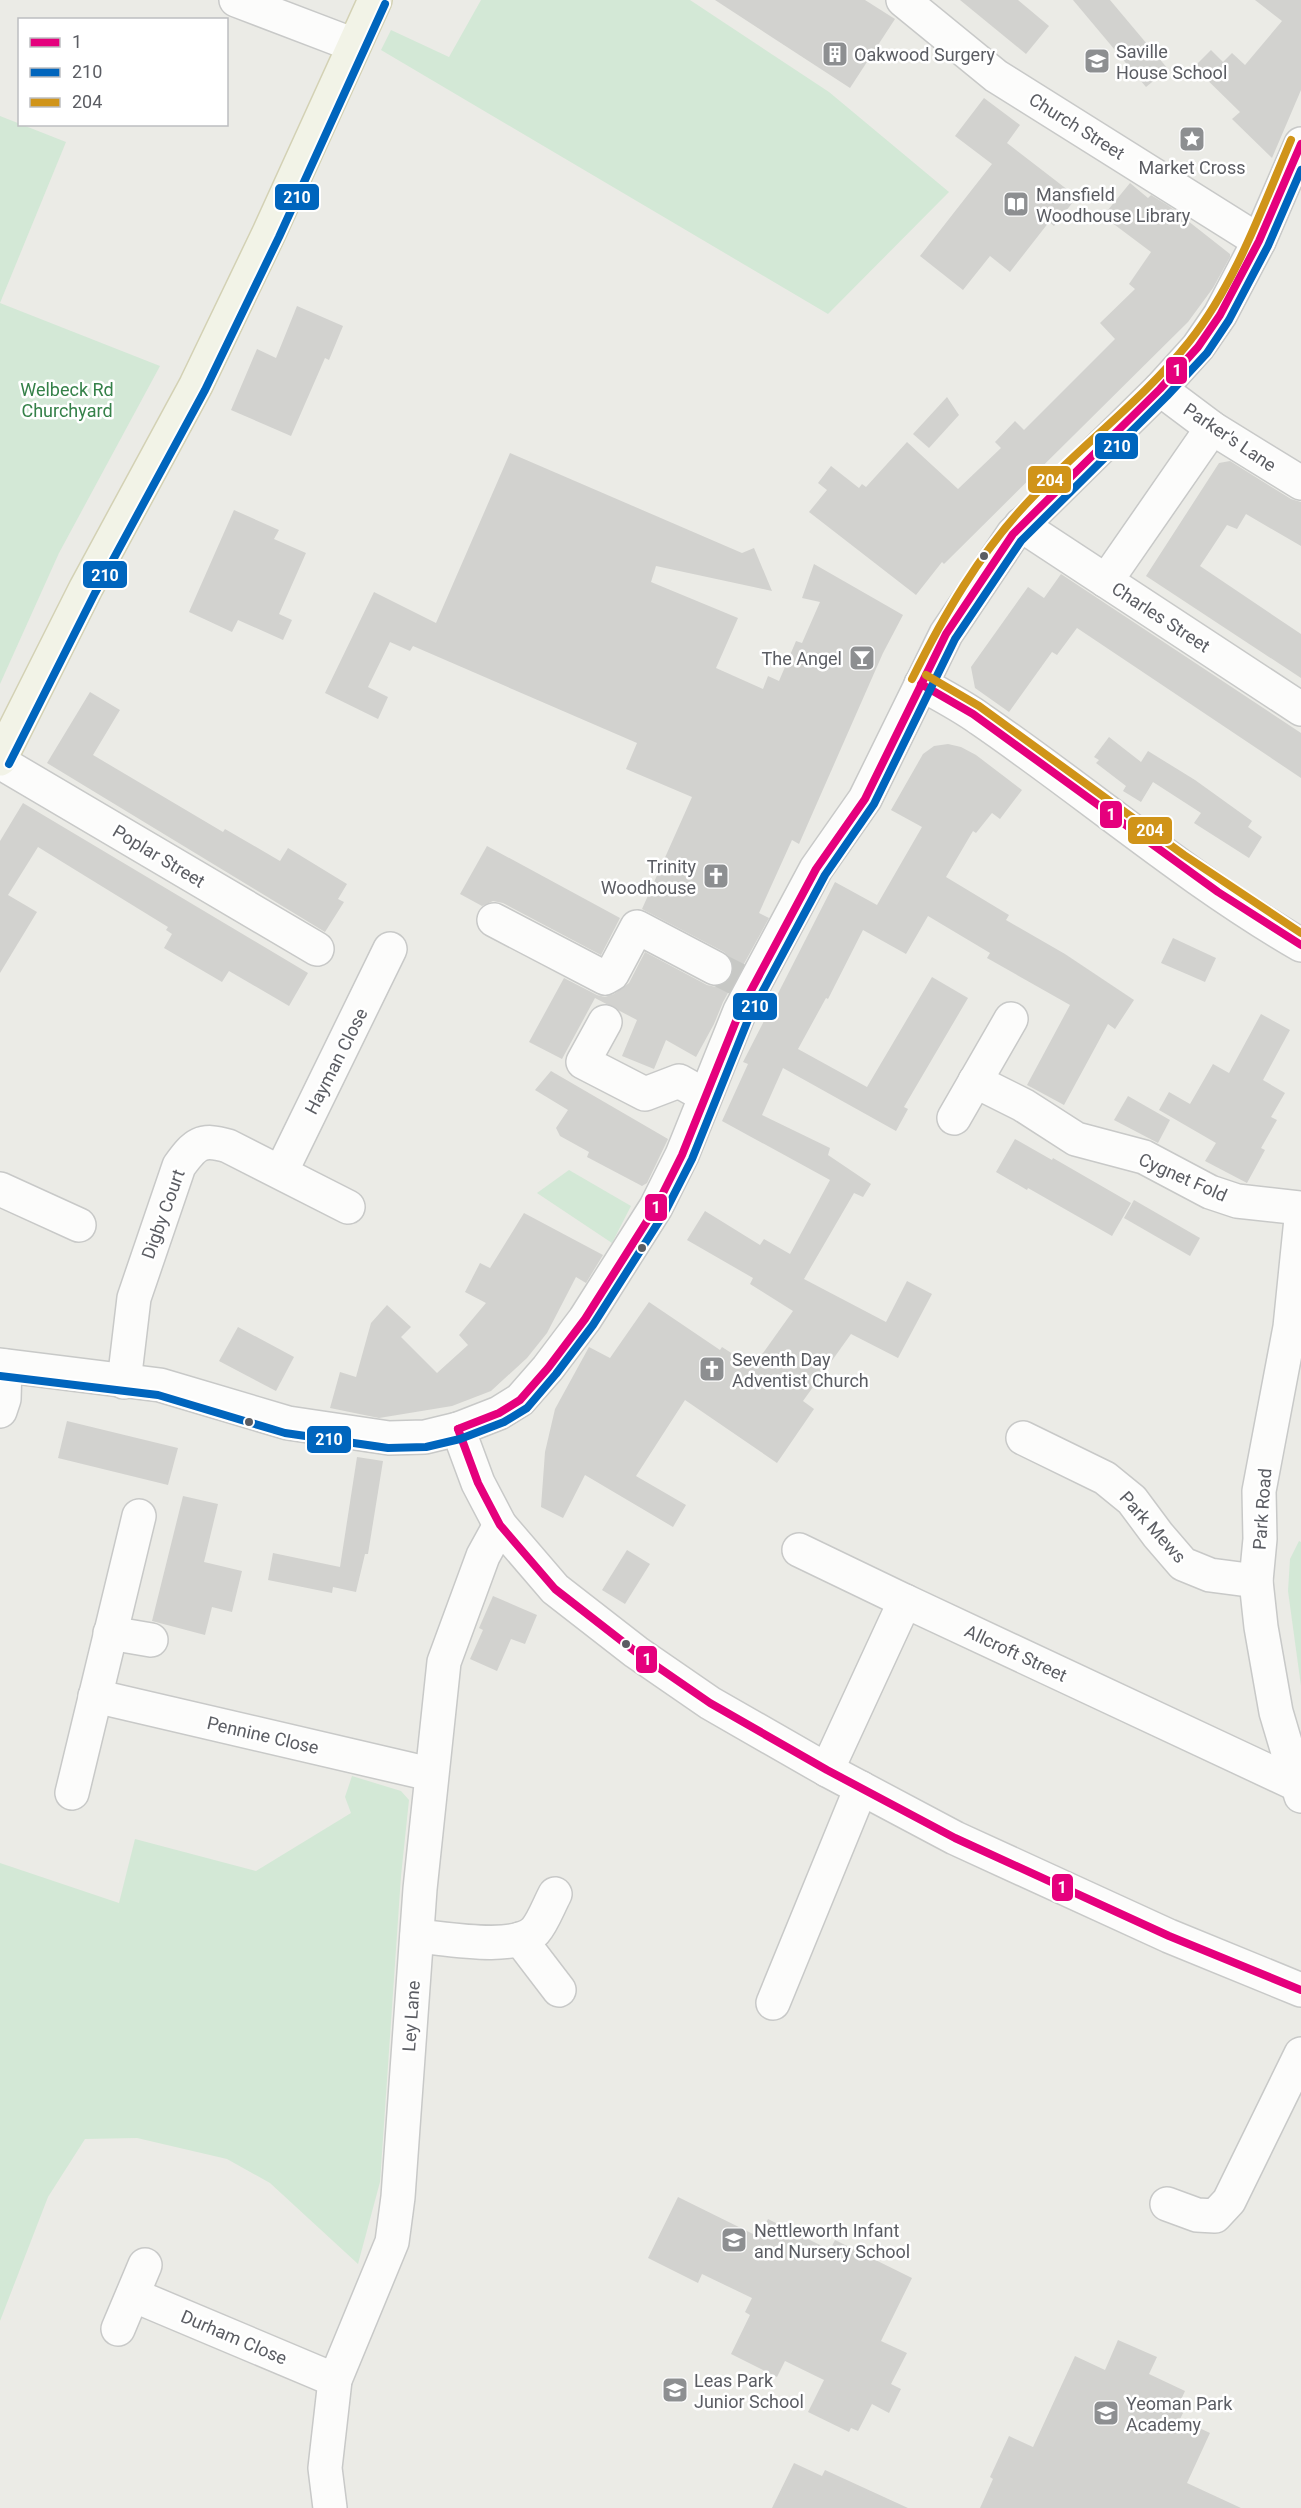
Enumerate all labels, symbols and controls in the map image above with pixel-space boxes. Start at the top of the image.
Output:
legend [18,18,228,126]
text: 1 [72,31,82,52]
building icon: Oakwood Surgery [820,39,850,69]
place label: Saville House School [1116,41,1227,83]
place label: Oakwood Surgery [854,44,995,65]
school or university icon: Saville House School [1082,46,1112,76]
text: 210 [72,61,102,82]
street label: Church Street [1025,88,1129,164]
text: 204 [72,91,102,112]
place icon: Market Cross [1177,124,1207,154]
place label: Market Cross [1139,157,1245,178]
line badge: 210 [274,183,320,211]
place label: Mansfield Woodhouse Library [1036,184,1191,226]
text: 210 [283,188,311,207]
library icon: Mansfield Woodhouse Library [1001,189,1031,219]
line badge: 1 [1165,356,1188,385]
text: 1 [1172,361,1182,380]
park label: Welbeck Rd Churchyard [20,379,114,421]
street label: Parker's Lane [1180,398,1280,476]
line badge: 210 [1094,432,1139,460]
text: 210 [1103,437,1131,456]
line badge: 204 [1027,465,1072,494]
text: 204 [1036,471,1064,490]
unlabelled marker [978,550,990,562]
line badge: 210 [82,560,128,589]
text: 210 [91,566,119,585]
street label: Charles Street [1108,578,1214,657]
bar icon: The Angel [847,643,877,673]
place label: The Angel [762,648,842,669]
line badge: 1 [1099,800,1123,829]
text: 1 [1106,805,1116,824]
line badge: 204 [1127,816,1173,845]
street label: Poplar Street [109,820,209,892]
text: 204 [1136,821,1164,840]
place label: Trinity Woodhouse [601,856,696,898]
church icon: Trinity Woodhouse [701,861,731,891]
line badge: 210 [732,992,778,1021]
text: 210 [741,997,769,1016]
street label: Hayman Close [300,1004,372,1118]
street label: Cygnet Fold [1136,1148,1230,1206]
street label: Digby Court [137,1166,189,1262]
line badge: 1 [644,1193,668,1222]
text: 1 [651,1198,661,1217]
unlabelled marker [636,1242,648,1254]
place label: Seventh Day Adventist Church [732,1349,869,1391]
church icon: Seventh Day Adventist Church [697,1354,727,1384]
unlabelled marker [243,1416,255,1428]
line badge: 210 [306,1425,352,1454]
text: 210 [315,1430,343,1449]
street label: Park Road [1249,1467,1275,1551]
street label: Park Mews [1115,1487,1191,1567]
street label: Allcroft Street [962,1620,1070,1686]
unlabelled marker [620,1638,632,1650]
line badge: 1 [635,1645,658,1674]
text: 1 [642,1650,652,1669]
street label: Pennine Close [205,1712,321,1758]
line badge: 1 [1051,1873,1074,1902]
text: 1 [1057,1878,1067,1897]
street label: Ley Lane [398,1980,424,2052]
place label: Nettleworth Infant and Nursery School [754,2220,910,2262]
school or university icon: Nettleworth Infant and Nursery School [719,2225,749,2255]
street label: Durham Close [178,2305,290,2369]
place label: Leas Park Junior School [694,2370,804,2412]
school or university icon: Leas Park Junior School [660,2375,690,2405]
place label: Yeoman Park Academy [1126,2393,1233,2435]
school or university icon: Yeoman Park Academy [1091,2398,1121,2428]

